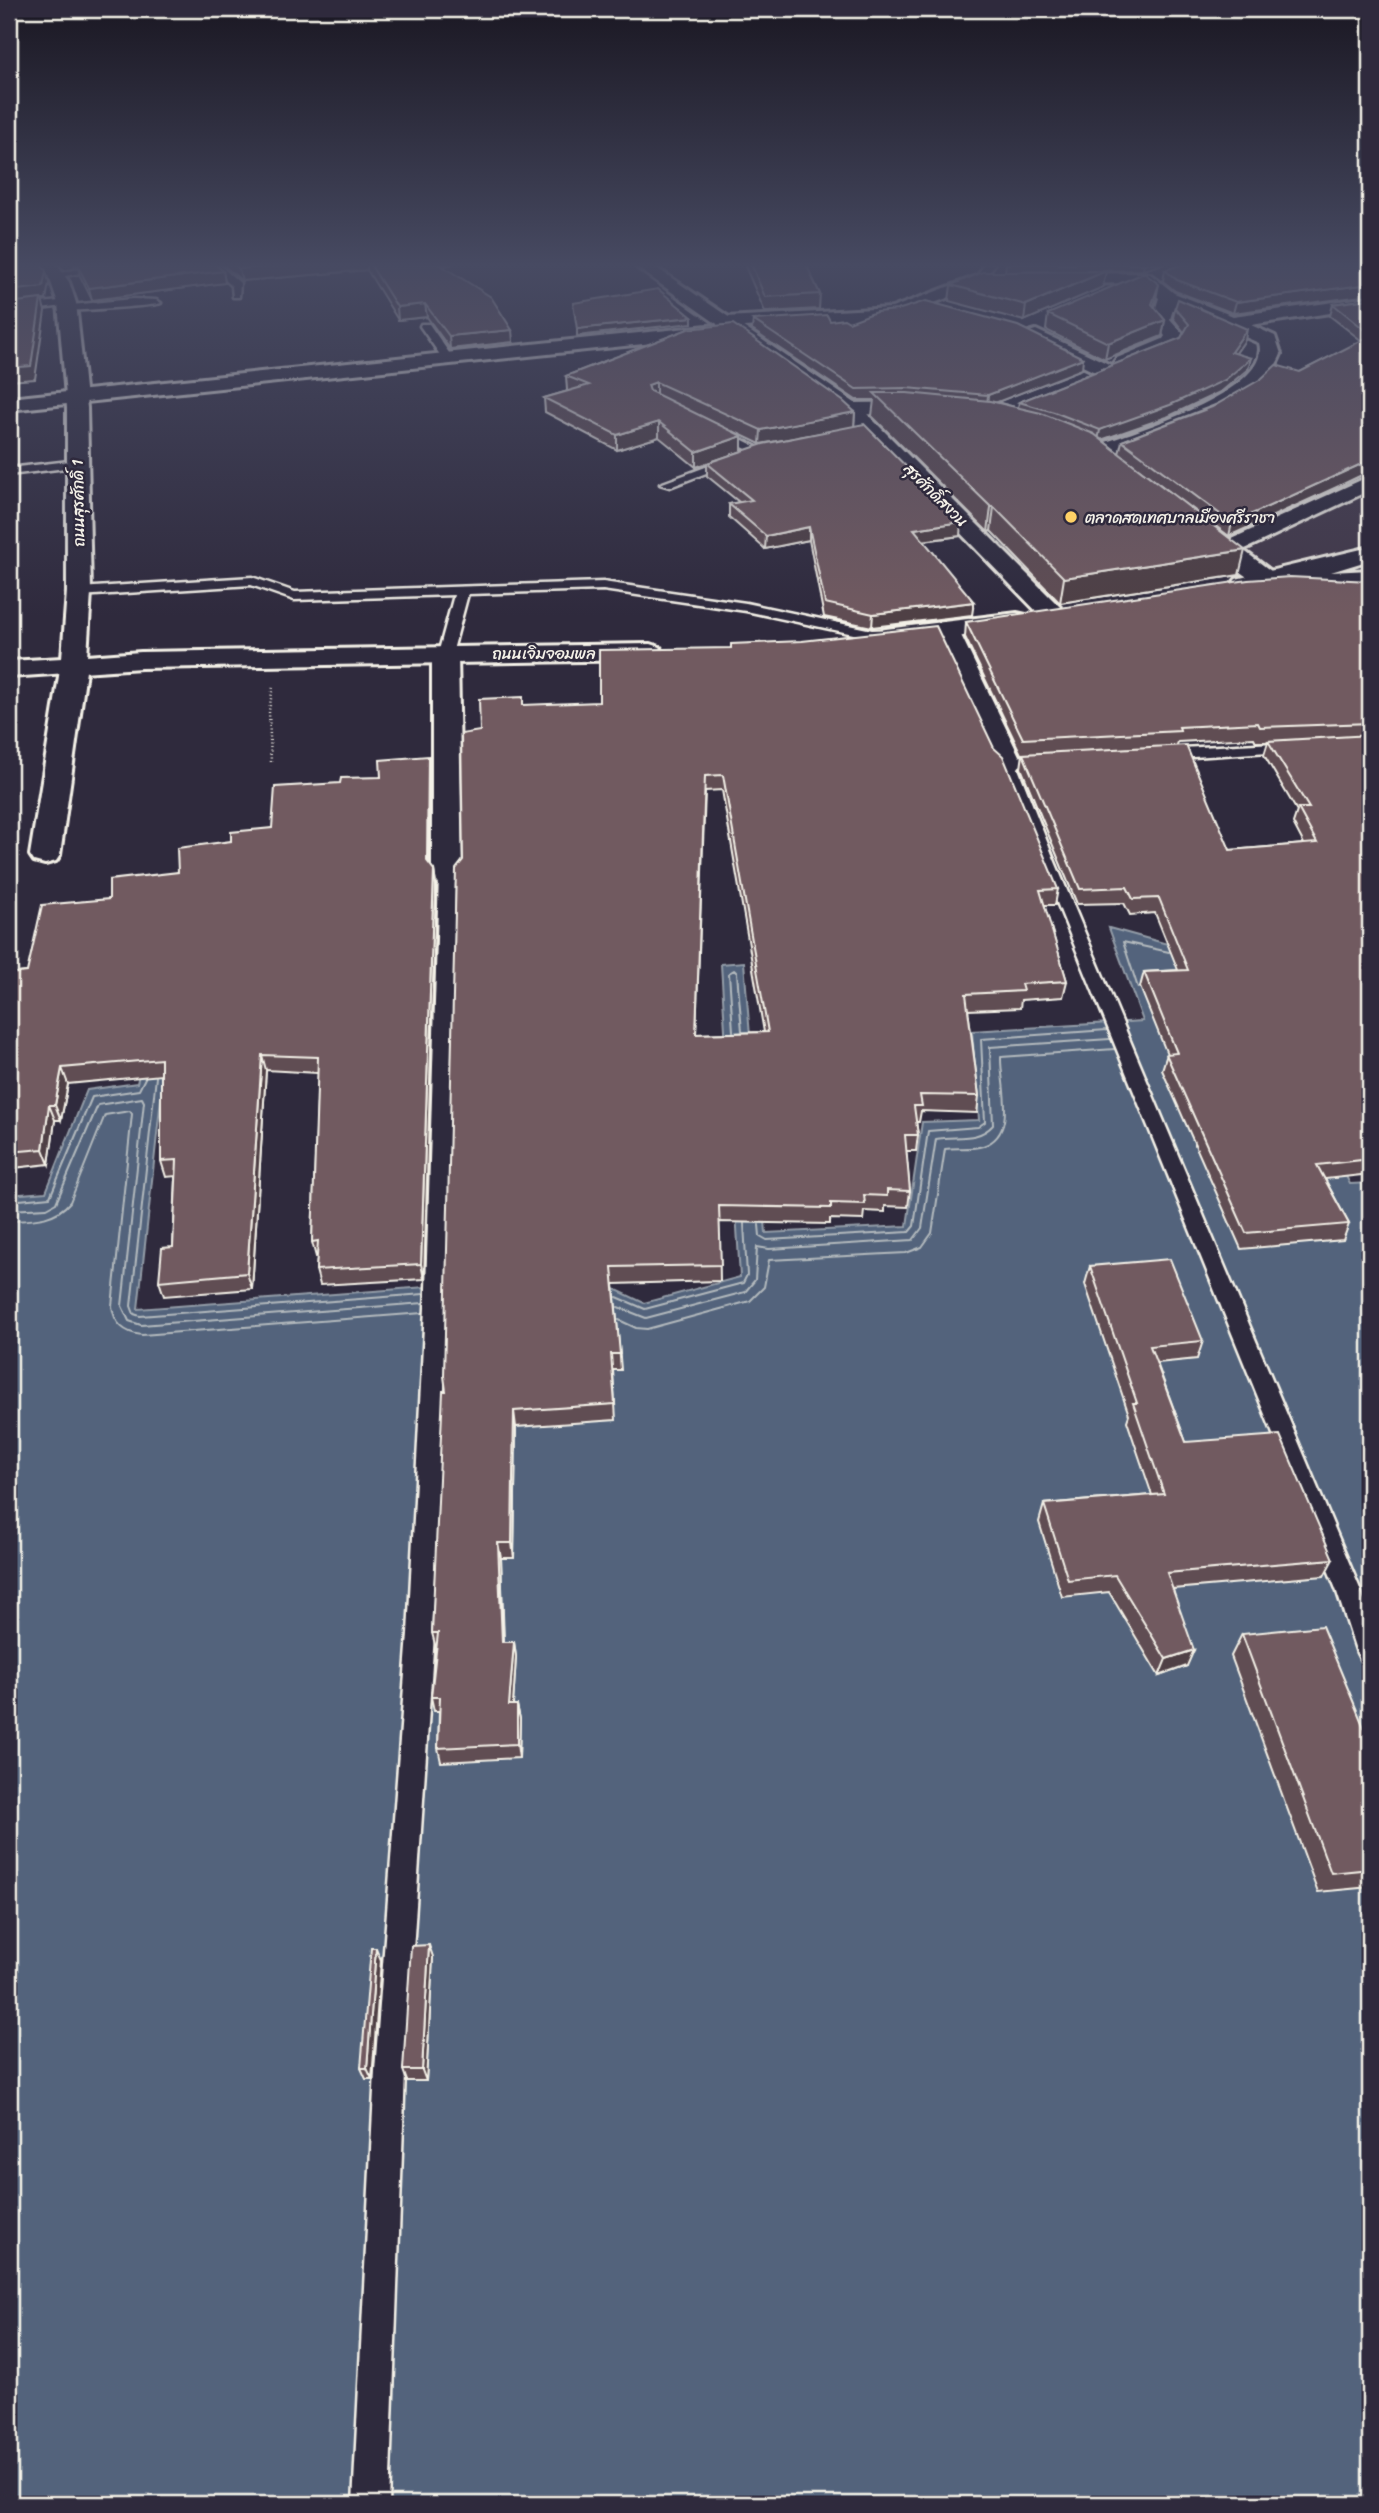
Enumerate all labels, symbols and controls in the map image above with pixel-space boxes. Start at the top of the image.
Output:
street label: สุรศักดิ์สงวน [896,455,975,534]
street label: ถนนสุรศักดิ์ 1 [63,459,93,547]
place label: ตลาดสดเทศบาลเมืองศรีราชา [1085,503,1275,532]
marker: ตลาดสดเทศบาลเมืองศรีราชา [1063,509,1079,525]
street label: ถนนเจิมจอมพล [492,639,596,668]

